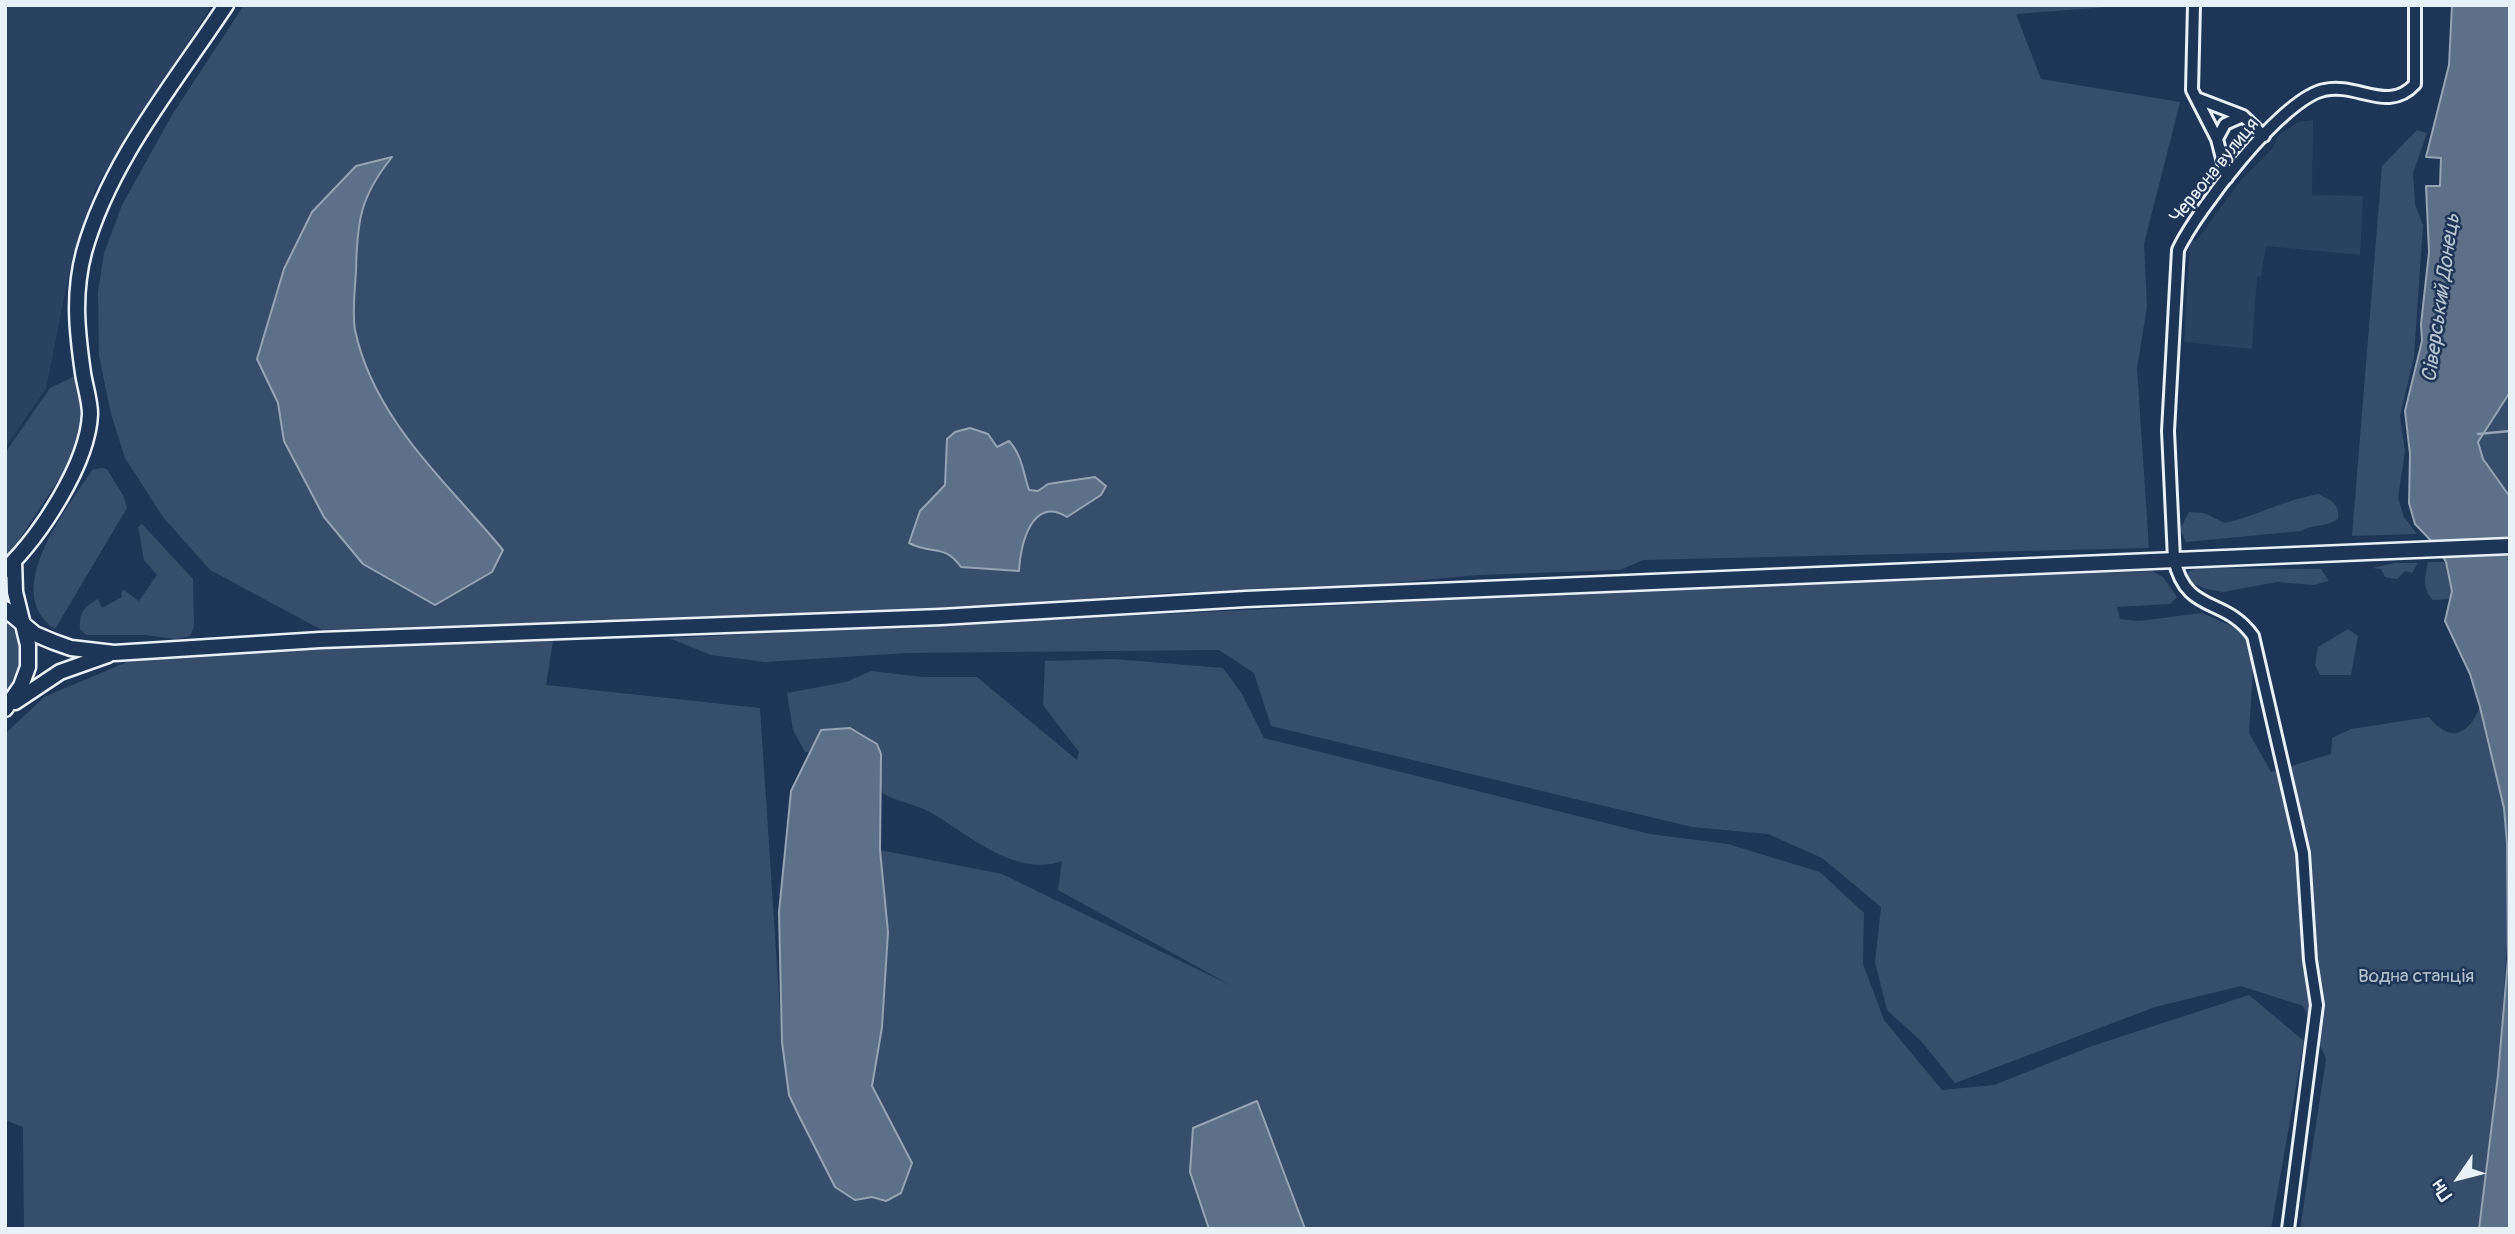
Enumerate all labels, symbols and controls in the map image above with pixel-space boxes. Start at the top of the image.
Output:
street label: Червона вулиця [2166,114,2264,228]
water label: Сіверський Донець [2418,212,2466,384]
park label: Водна станція [2358,966,2474,988]
north arrow [2424,1143,2494,1213]
text: Пн [2426,1175,2458,1205]

